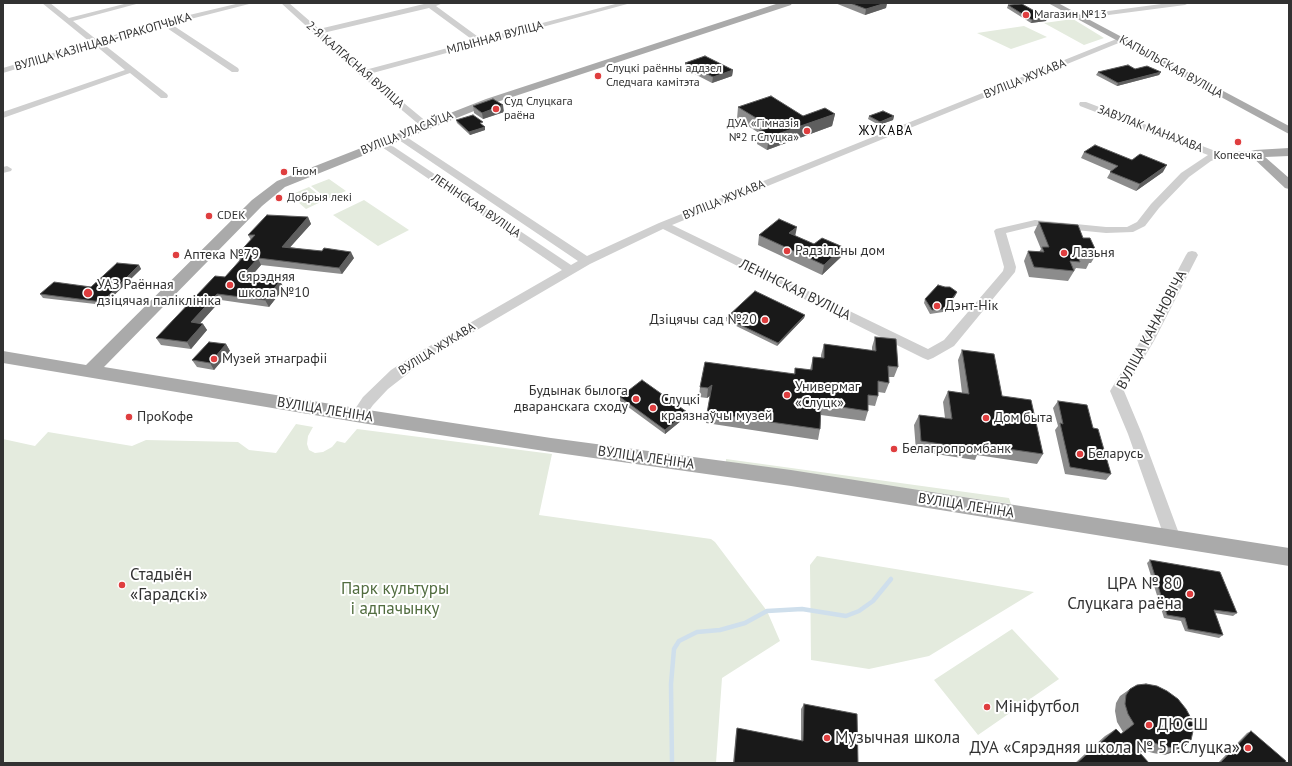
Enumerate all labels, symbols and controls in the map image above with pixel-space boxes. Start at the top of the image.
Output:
place label: Магазин №13 [1034,8,1107,22]
street label: ВУЛІЦА КАЗІНЦАВА-ПРАКОПЧЫКА [13,10,193,74]
marker: Магазин №13 [1021,10,1031,20]
street label: 2-Я КАЛГАСНАЯ ВУЛІЦА [303,18,407,112]
street label: МЛЫННАЯ ВУЛІЦА [445,18,545,58]
street label: КАПЫЛЬСКАЯ ВУЛІЦА [1117,33,1225,101]
street label: ВУЛІЦА ЖУКАВА [982,56,1068,102]
place label: Слуцкі раённы аддзел Следчага камітэта [606,62,722,90]
marker: Слуцкі раённы аддзел Следчага камітэта [593,71,603,81]
place label: Суд Слуцкага раёна [504,95,573,123]
street label: ЗАВУЛАК МАНАХАВА [1095,102,1205,156]
marker: Суд Слуцкага раёна [491,104,501,114]
street label: ВУЛІЦА УЛАСАЎЦА [359,108,455,158]
place label: ДУА «Гімназія №2 г.Слуцка» [727,117,799,145]
district label: ЖУКАВА [859,123,913,139]
marker: ДУА «Гімназія №2 г.Слуцка» [802,126,812,136]
marker: Копеечка [1233,137,1243,147]
place label: Копеечка [1213,149,1263,163]
place label: Гном [292,165,317,179]
marker: Гном [279,167,289,177]
street label: ЛЕНІНСКАЯ ВУЛІЦА [429,171,523,241]
street label: ВУЛІЦА ЖУКАВА [681,177,767,223]
place label: Добрыя лекі [287,191,352,205]
marker: Добрыя лекі [274,193,284,203]
place label: CDEK [217,209,245,223]
marker: CDEK [204,211,214,221]
place label: Радзільны дом [795,243,885,259]
place label: Лазьня [1072,245,1115,261]
marker: Радзільны дом [782,246,792,256]
place label: Аптека №79 [184,247,259,263]
marker: Лазьня [1059,248,1069,258]
marker: Аптека №79 [171,250,181,260]
street label: ЛЕНІНСКАЯ ВУЛІЦА [737,256,853,324]
street label: ВУЛІЦА КАНАНОВІЧА [1114,268,1190,392]
place label: Сярэдняя школа №10 [238,269,310,302]
place label: УАЗ Раённая дзіцячая паліклініка [97,277,221,310]
marker: Сярэдняя школа №10 [225,280,235,290]
marker: УАЗ Раённая дзіцячая паліклініка [82,287,94,299]
place label: Дэнт-Нік [945,298,998,314]
marker: Дэнт-Нік [932,301,942,311]
place label: Дзіцячы сад №20 [649,312,757,328]
marker: Дзіцячы сад №20 [760,315,770,325]
street label: ВУЛІЦА ЖУКАВА [396,320,478,378]
place label: Музей этнаграфіі [222,351,327,367]
marker: Музей этнаграфіі [209,354,219,364]
place label: Универмаг «Слуцк» [795,379,860,412]
place label: Будынак былога дваранскага сходу [514,383,628,416]
marker: Универмаг «Слуцк» [782,390,792,400]
place label: Слуцкі краязнаўчы музей [661,392,772,424]
street label: ВУЛІЦА ЛЕНІНА [276,394,374,426]
marker: Будынак былога дваранскага сходу [631,394,641,404]
marker: Слуцкі краязнаўчы музей [648,403,658,413]
place label: ПроКофе [137,409,193,425]
place label: Дом быта [994,410,1053,426]
marker: ПроКофе [124,412,134,422]
marker: Дом быта [981,413,991,423]
place label: Белагропромбанк [902,441,1011,457]
street label: ВУЛІЦА ЛЕНІНА [597,443,695,473]
marker: Белагропромбанк [889,444,899,454]
place label: Беларусь [1088,446,1143,462]
marker: Беларусь [1075,449,1085,459]
street label: ВУЛІЦА ЛЕНІНА [917,490,1015,522]
place label: Стадыён «Гарадскі» [130,565,208,605]
place label: ЦРА № 80 Слуцкага раёна [1067,574,1182,614]
park label: Парк культуры і адпачынку [341,579,449,619]
marker: Стадыён «Гарадскі» [117,580,127,590]
marker: ЦРА № 80 Слуцкага раёна [1185,589,1195,599]
place label: Мініфутбол [995,697,1079,717]
marker: Мініфутбол [982,702,992,712]
place label: ДЮСШ [1157,715,1208,735]
marker: ДЮСШ [1144,720,1154,730]
place label: Музычная школа [835,728,960,748]
marker: Музычная школа [822,733,832,743]
place label: ДУА «Сярэдняя школа № 5 г.Слуцка» [969,738,1240,758]
marker: ДУА «Сярэдняя школа № 5 г.Слуцка» [1243,743,1253,753]

